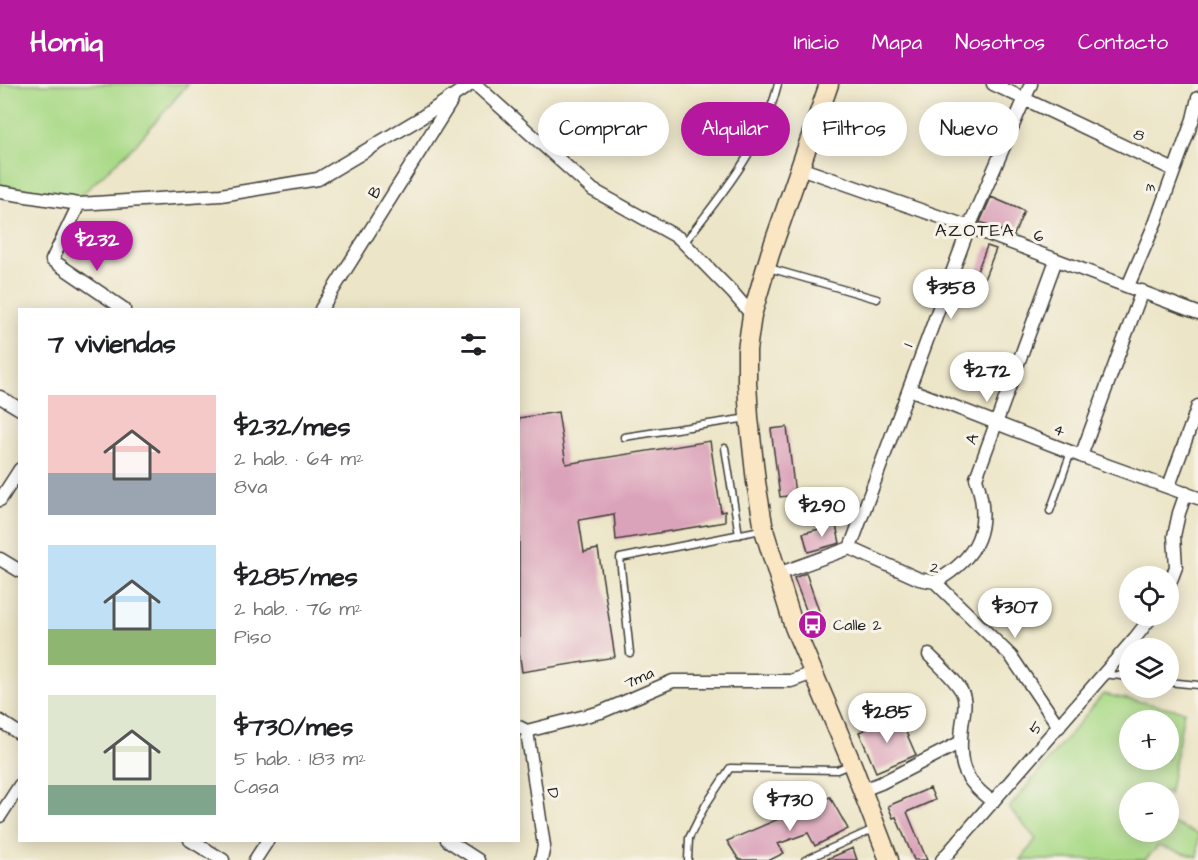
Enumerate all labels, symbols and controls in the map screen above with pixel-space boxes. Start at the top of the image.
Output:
text: Homiq [30,23,103,62]
text: Inicio [794,28,839,57]
text: Mapa [872,28,922,57]
text: Nosotros [955,28,1045,57]
text: Contacto [1078,28,1168,57]
chip: Comprar [538,102,669,156]
chip: Alquilar [681,102,790,156]
chip: Filtros [802,102,907,156]
chip: Nuevo [919,102,1019,156]
street label: 8 [1130,123,1148,147]
street label: B [363,181,388,203]
street label: 3 [1138,181,1162,195]
district label: AZOTEA [935,218,1015,243]
pin: $232 [61,221,133,272]
street label: 6 [1030,224,1048,248]
text: $232 [75,226,119,254]
pin: $358 [915,269,987,320]
text: $358 [927,274,975,302]
text: 7 viviendas [48,326,176,362]
icon: filters [457,328,490,361]
street label: 1 [897,340,919,350]
pin: $272 [951,352,1023,403]
text: $272 [964,357,1010,385]
text: $232/mes [234,409,351,445]
street label: 4 [1050,418,1068,442]
icon: home [96,419,168,491]
street label: A [960,430,984,448]
text: 2 hab. · 64 m² [234,445,364,473]
text: 8va [234,473,268,501]
pin: $290 [786,487,858,538]
text: $290 [799,492,845,520]
street label: 2 [927,556,943,580]
text: $285/mes [234,559,358,595]
map controls [1119,566,1179,842]
button: locate [1119,566,1179,626]
icon: home [96,569,168,641]
pin: $307 [979,588,1051,639]
text: $307 [992,593,1038,621]
text: 2 hab. · 76 m² [234,595,362,623]
bus stop icon: Calle 2 [796,609,828,641]
place label: Calle 2 [833,614,882,636]
text: Piso [234,623,271,651]
button: layers [1119,638,1179,698]
street label: 7ma [621,662,657,694]
pin: $285 [851,693,923,744]
text: $285 [862,698,912,726]
text: $730/mes [234,709,353,745]
button: + [1119,710,1179,770]
street label: 5 [1024,716,1048,739]
icon: home [96,719,168,791]
text: 5 hab. · 183 m² [234,745,366,773]
text: Casa [234,773,279,801]
pin: $730 [754,781,826,832]
button: − [1119,782,1179,842]
street label: D [541,786,565,800]
text: $730 [767,786,813,814]

